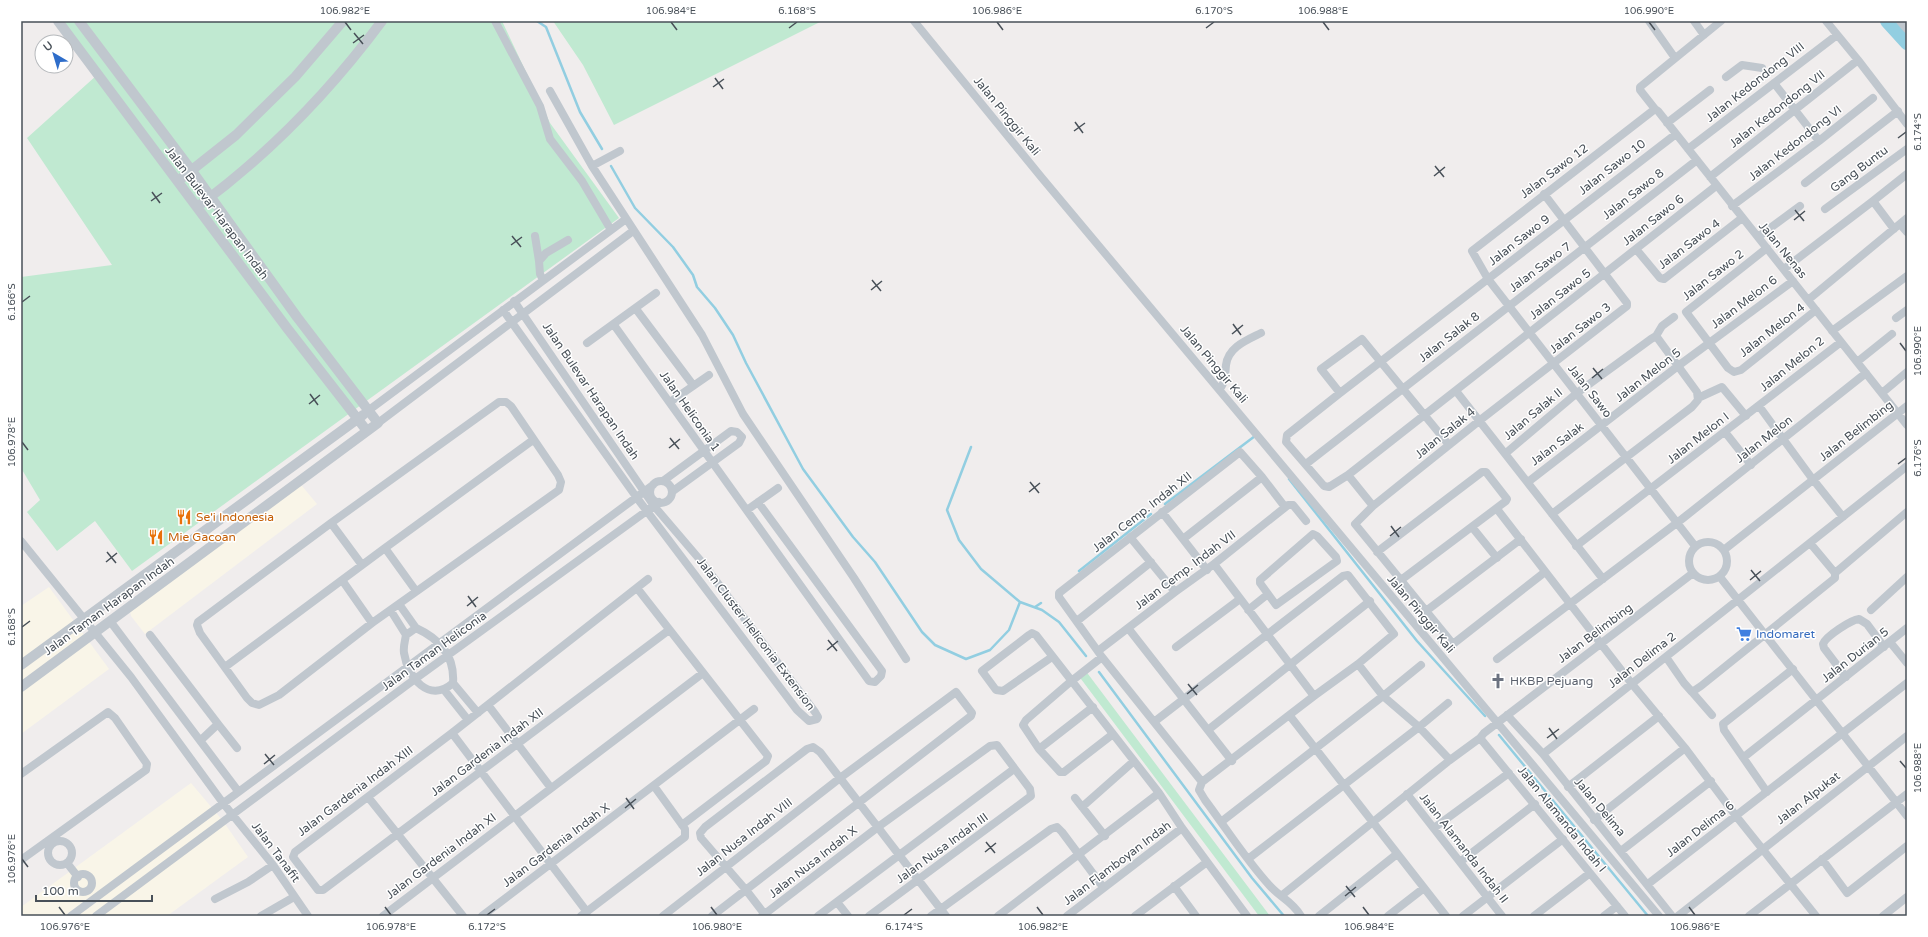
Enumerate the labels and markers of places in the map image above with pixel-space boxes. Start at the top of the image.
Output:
restaurant icon: Se'i Indonesia [175,508,193,526]
place label: Se'i Indonesia [196,510,274,524]
restaurant icon: Mie Gacoan [147,528,165,546]
place label: Mie Gacoan [168,530,236,544]
supermarket icon: Indomaret [1735,625,1753,643]
place label: Indomaret [1756,627,1815,641]
church icon: HKBP Pejuang [1489,672,1507,690]
place label: HKBP Pejuang [1510,674,1593,688]

